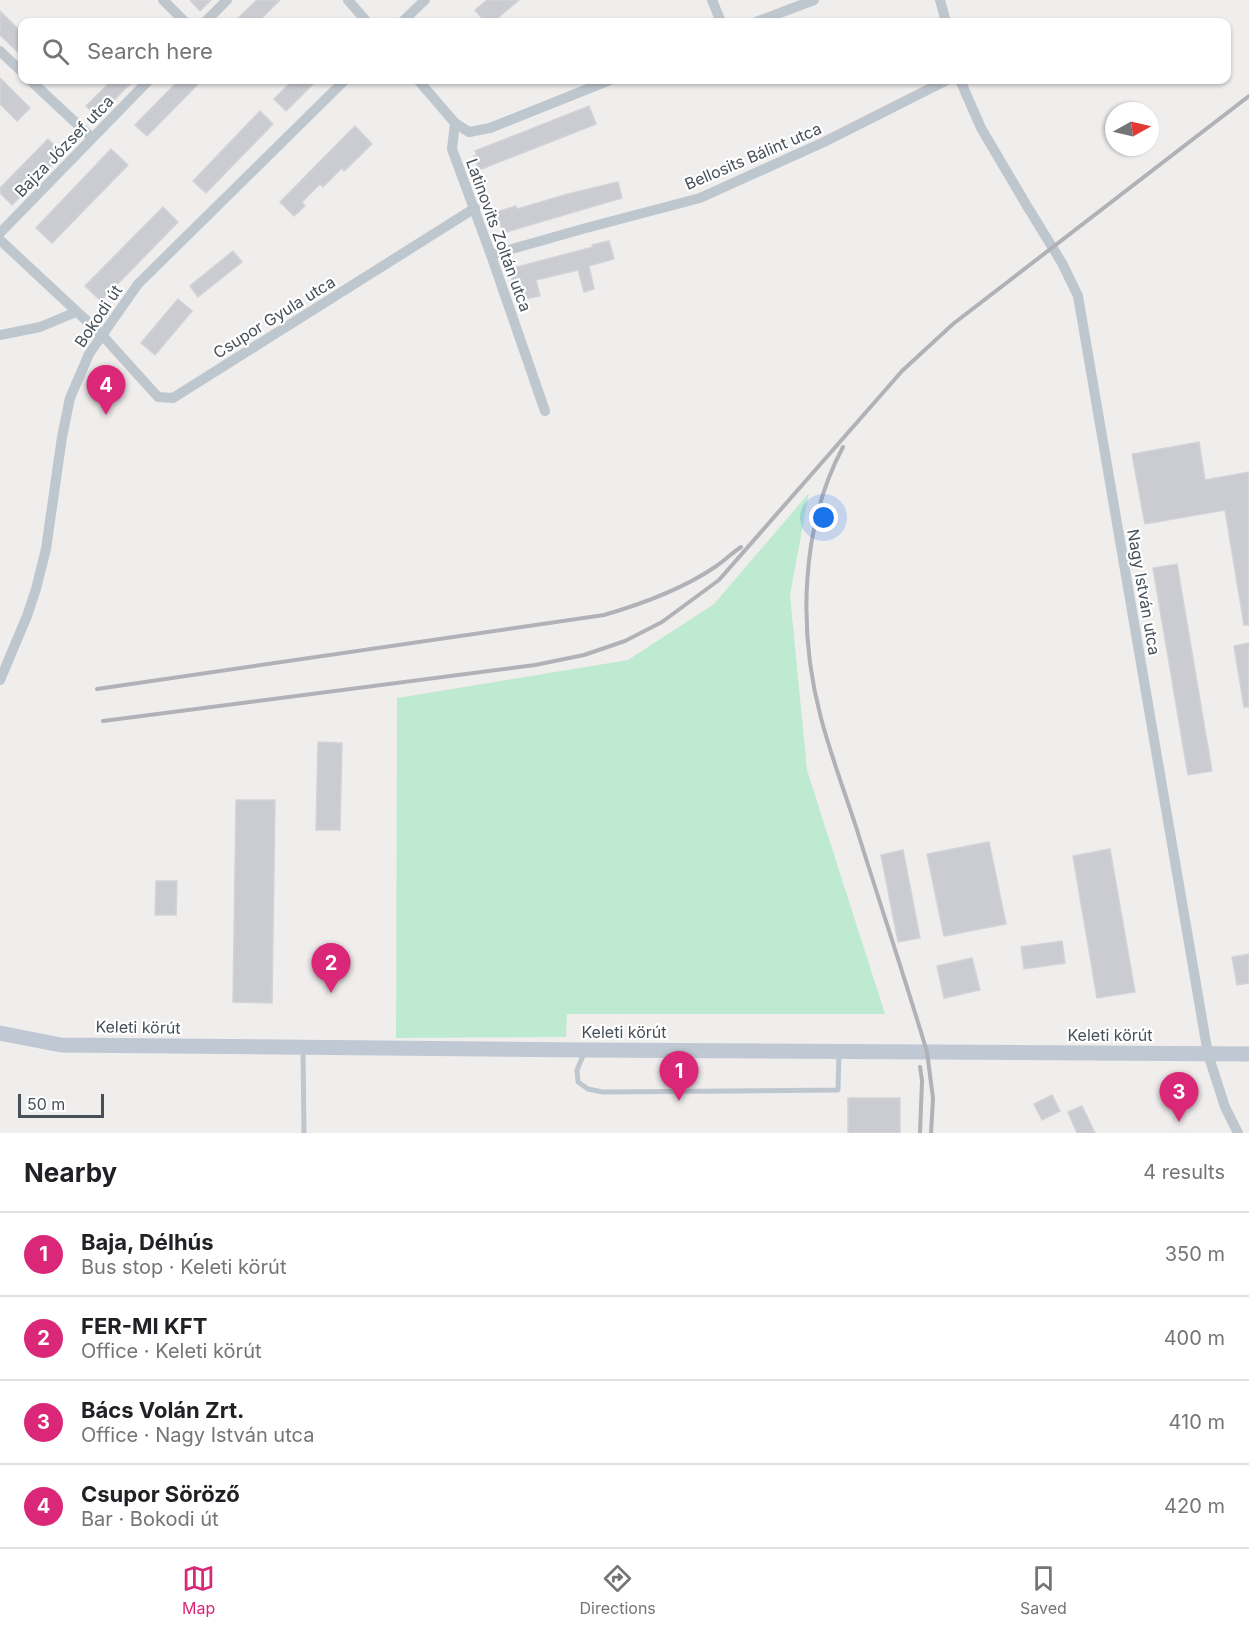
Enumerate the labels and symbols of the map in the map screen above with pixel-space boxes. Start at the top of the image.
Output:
street label: Bajza József utca [10,91,118,201]
north arrow [1105,102,1159,156]
street label: Bellosits Bálint utca [682,118,824,194]
street label: Latinovits Zoltán utca [462,156,536,314]
street label: Csupor Gyula utca [209,271,339,363]
street label: Bokodi út [70,281,126,351]
pin: 4 [86,366,126,415]
your location [809,503,838,532]
street label: Nagy István utca [1123,528,1165,656]
pin: 2 [312,944,350,993]
street label: Keleti körút [95,1016,181,1038]
street label: Keleti körút [582,1022,667,1042]
street label: Keleti körút [1068,1025,1153,1045]
pin: 1 [660,1052,698,1101]
pin: 3 [1160,1072,1198,1122]
scale bar [18,1091,104,1118]

